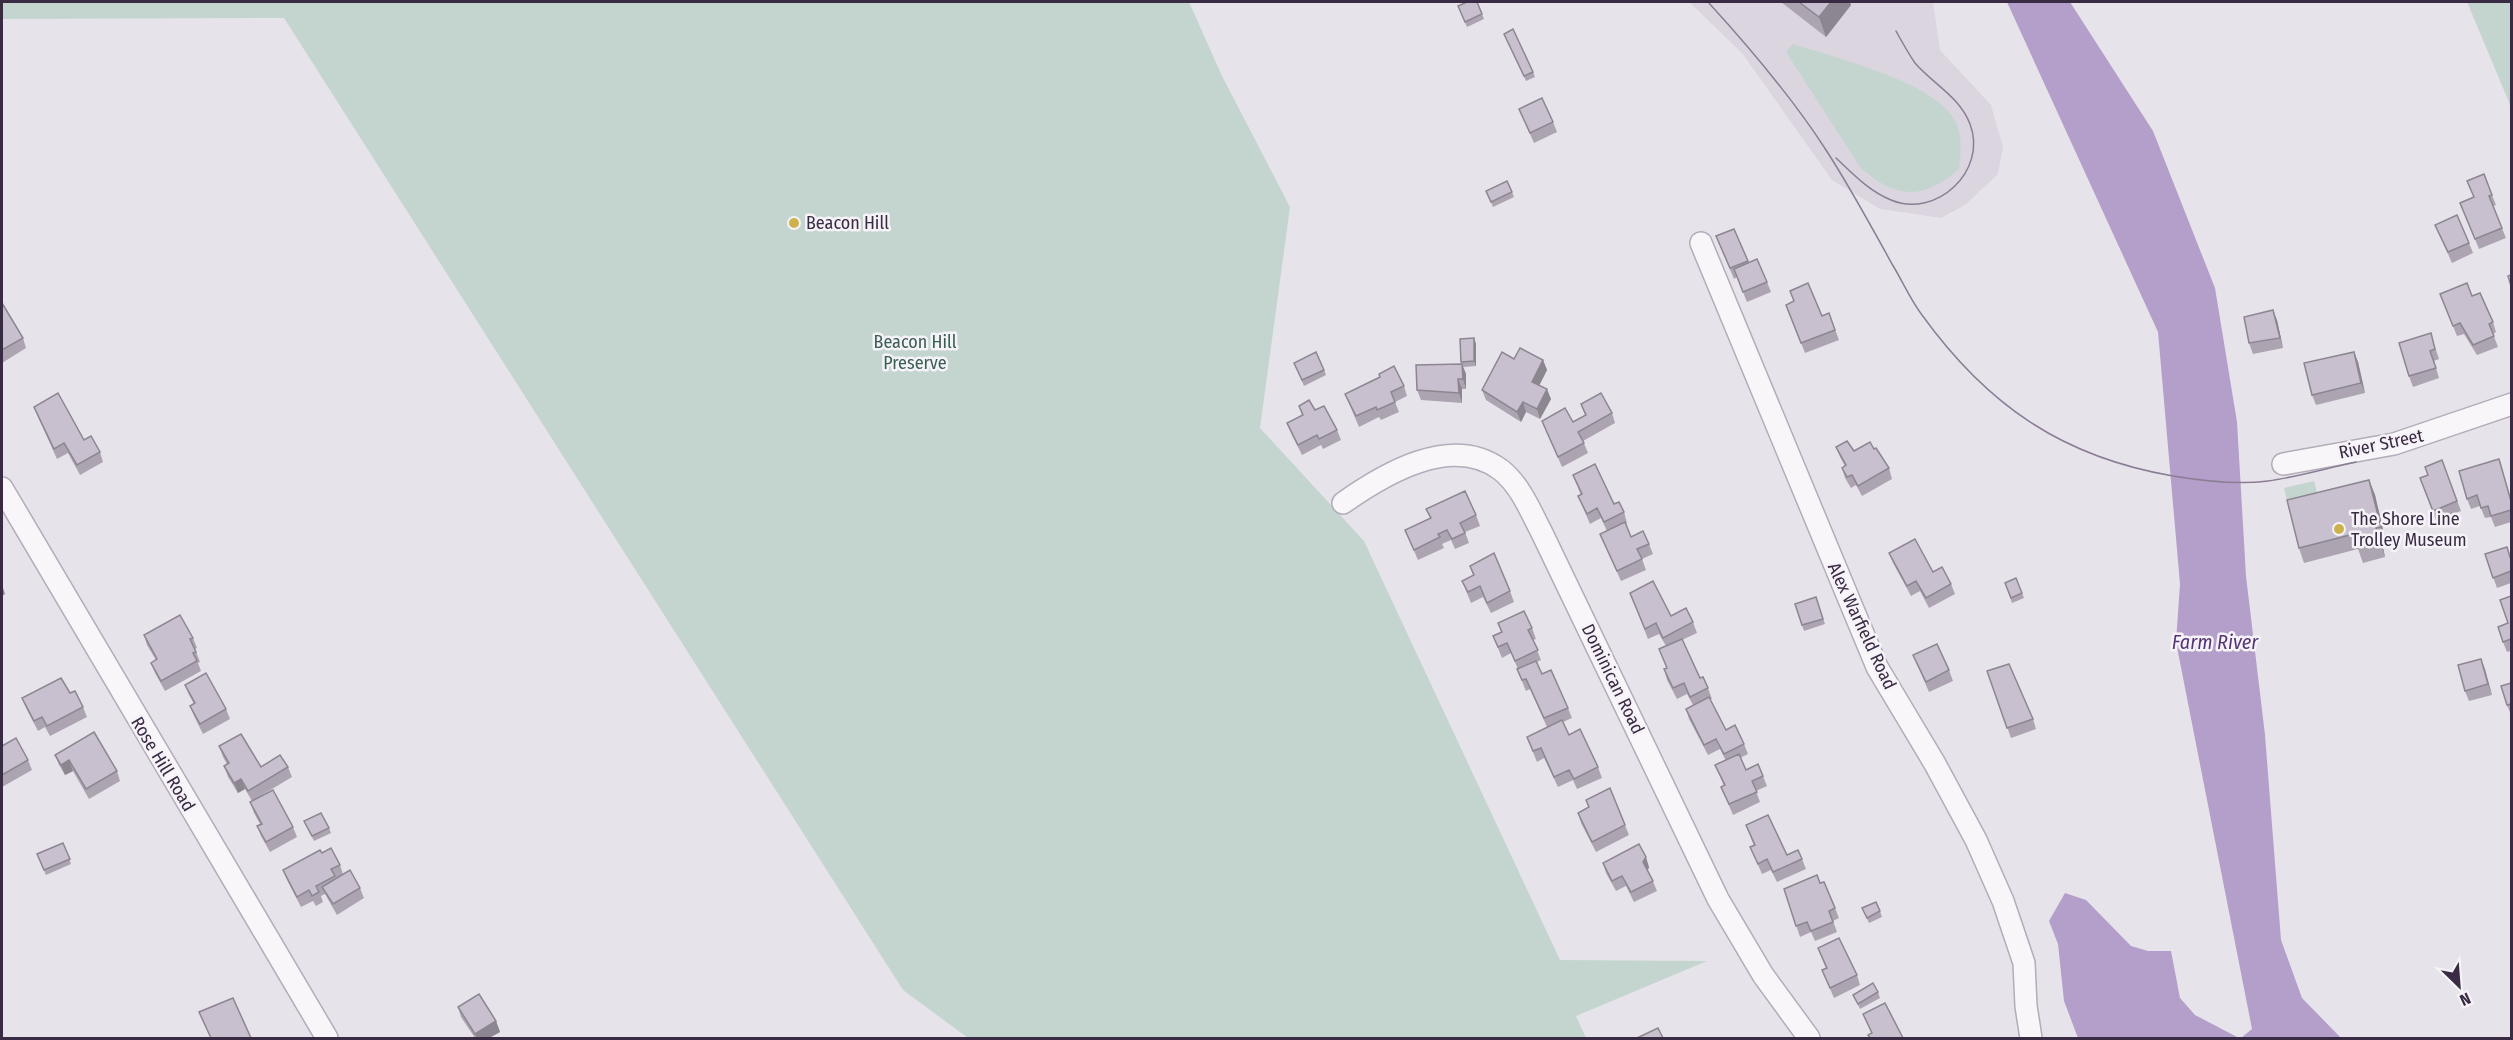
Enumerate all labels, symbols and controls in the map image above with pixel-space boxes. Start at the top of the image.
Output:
place label: Beacon Hill [806,212,889,234]
marker: Beacon Hill [787,216,801,230]
park label: Beacon Hill Preserve [874,331,957,374]
street label: River Street [2337,424,2425,464]
place label: The Shore Line Trolley Museum [2351,508,2467,551]
marker: The Shore Line Trolley Museum [2332,522,2346,536]
street label: Alex Warfield Road [1823,559,1901,693]
street label: Dominican Road [1577,620,1649,738]
water label: Farm River [2172,630,2259,654]
street label: Rose Hill Road [126,713,200,815]
north arrow [2429,956,2489,1016]
text: N [2457,989,2473,1010]

